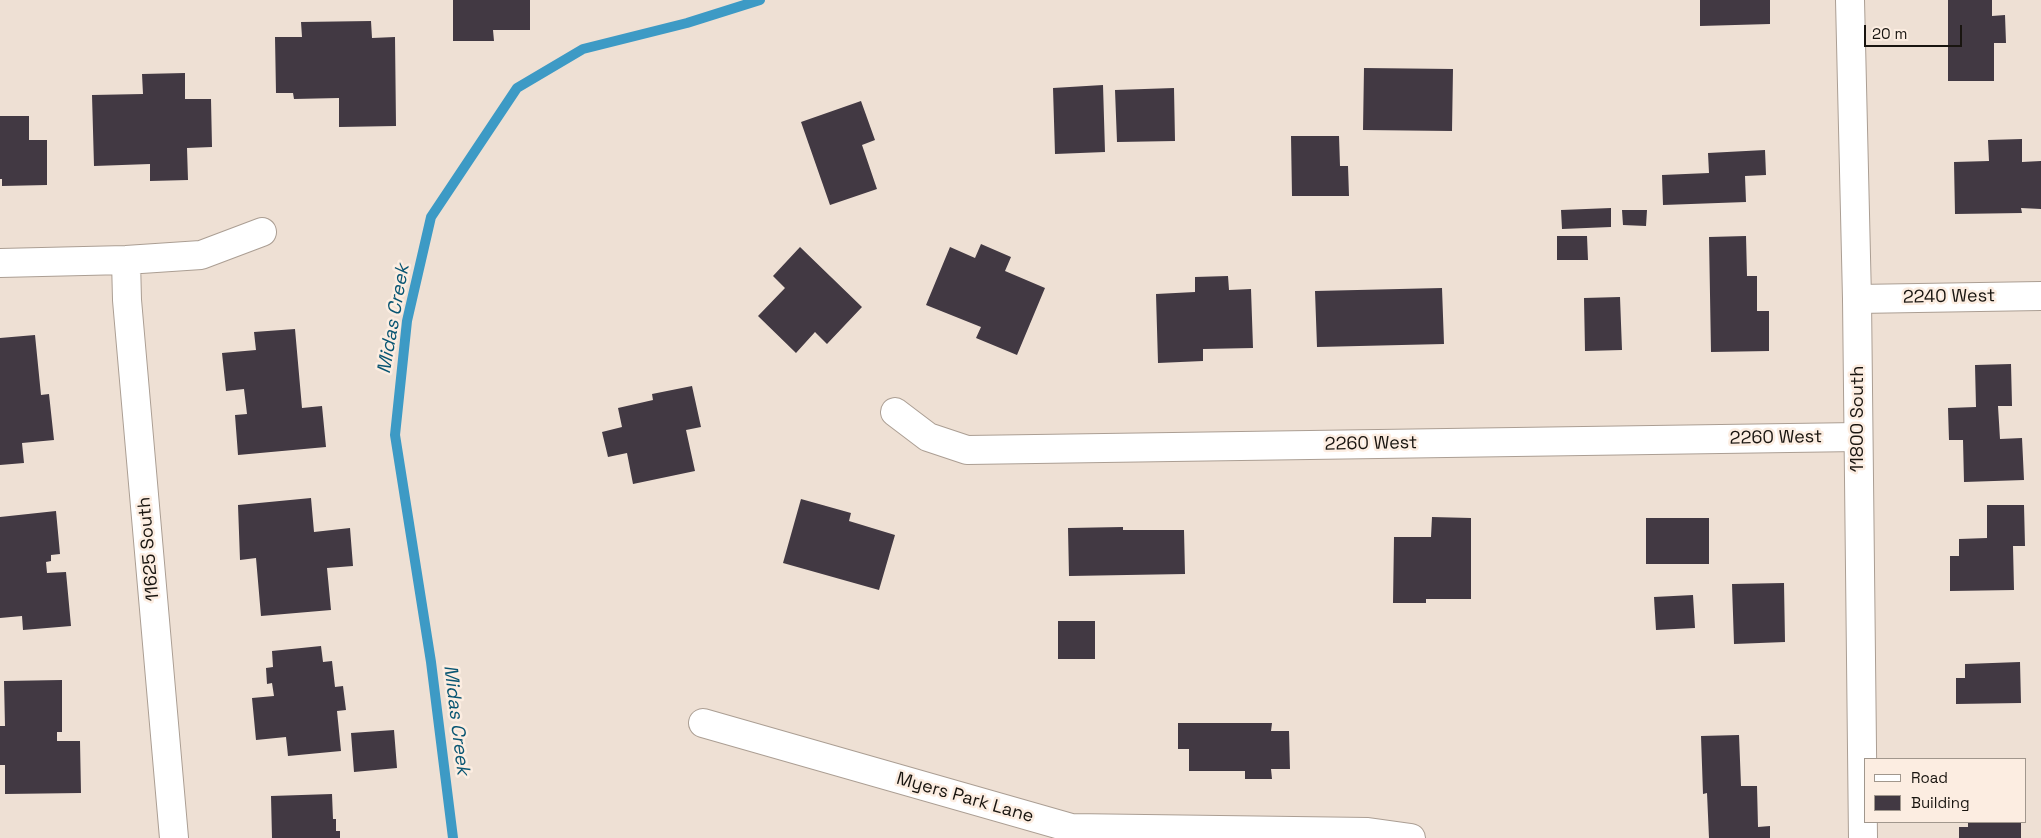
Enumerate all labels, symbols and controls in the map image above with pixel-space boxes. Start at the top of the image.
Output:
scale bar [1866,15,1964,47]
text: 20 m [1872,24,1907,43]
water label: Midas Creek [373,262,415,376]
street label: 2240 West [1903,285,1995,309]
street label: 11800 South [1847,366,1869,472]
street label: 2260 West [1730,426,1822,450]
street label: 2260 West [1325,432,1417,456]
street label: 11625 South [134,496,164,602]
water label: Midas Creek [438,664,474,776]
legend [1864,758,2026,823]
street label: Myers Park Lane [894,768,1036,828]
text: Road [1911,768,1948,787]
text: Building [1911,793,1970,812]

